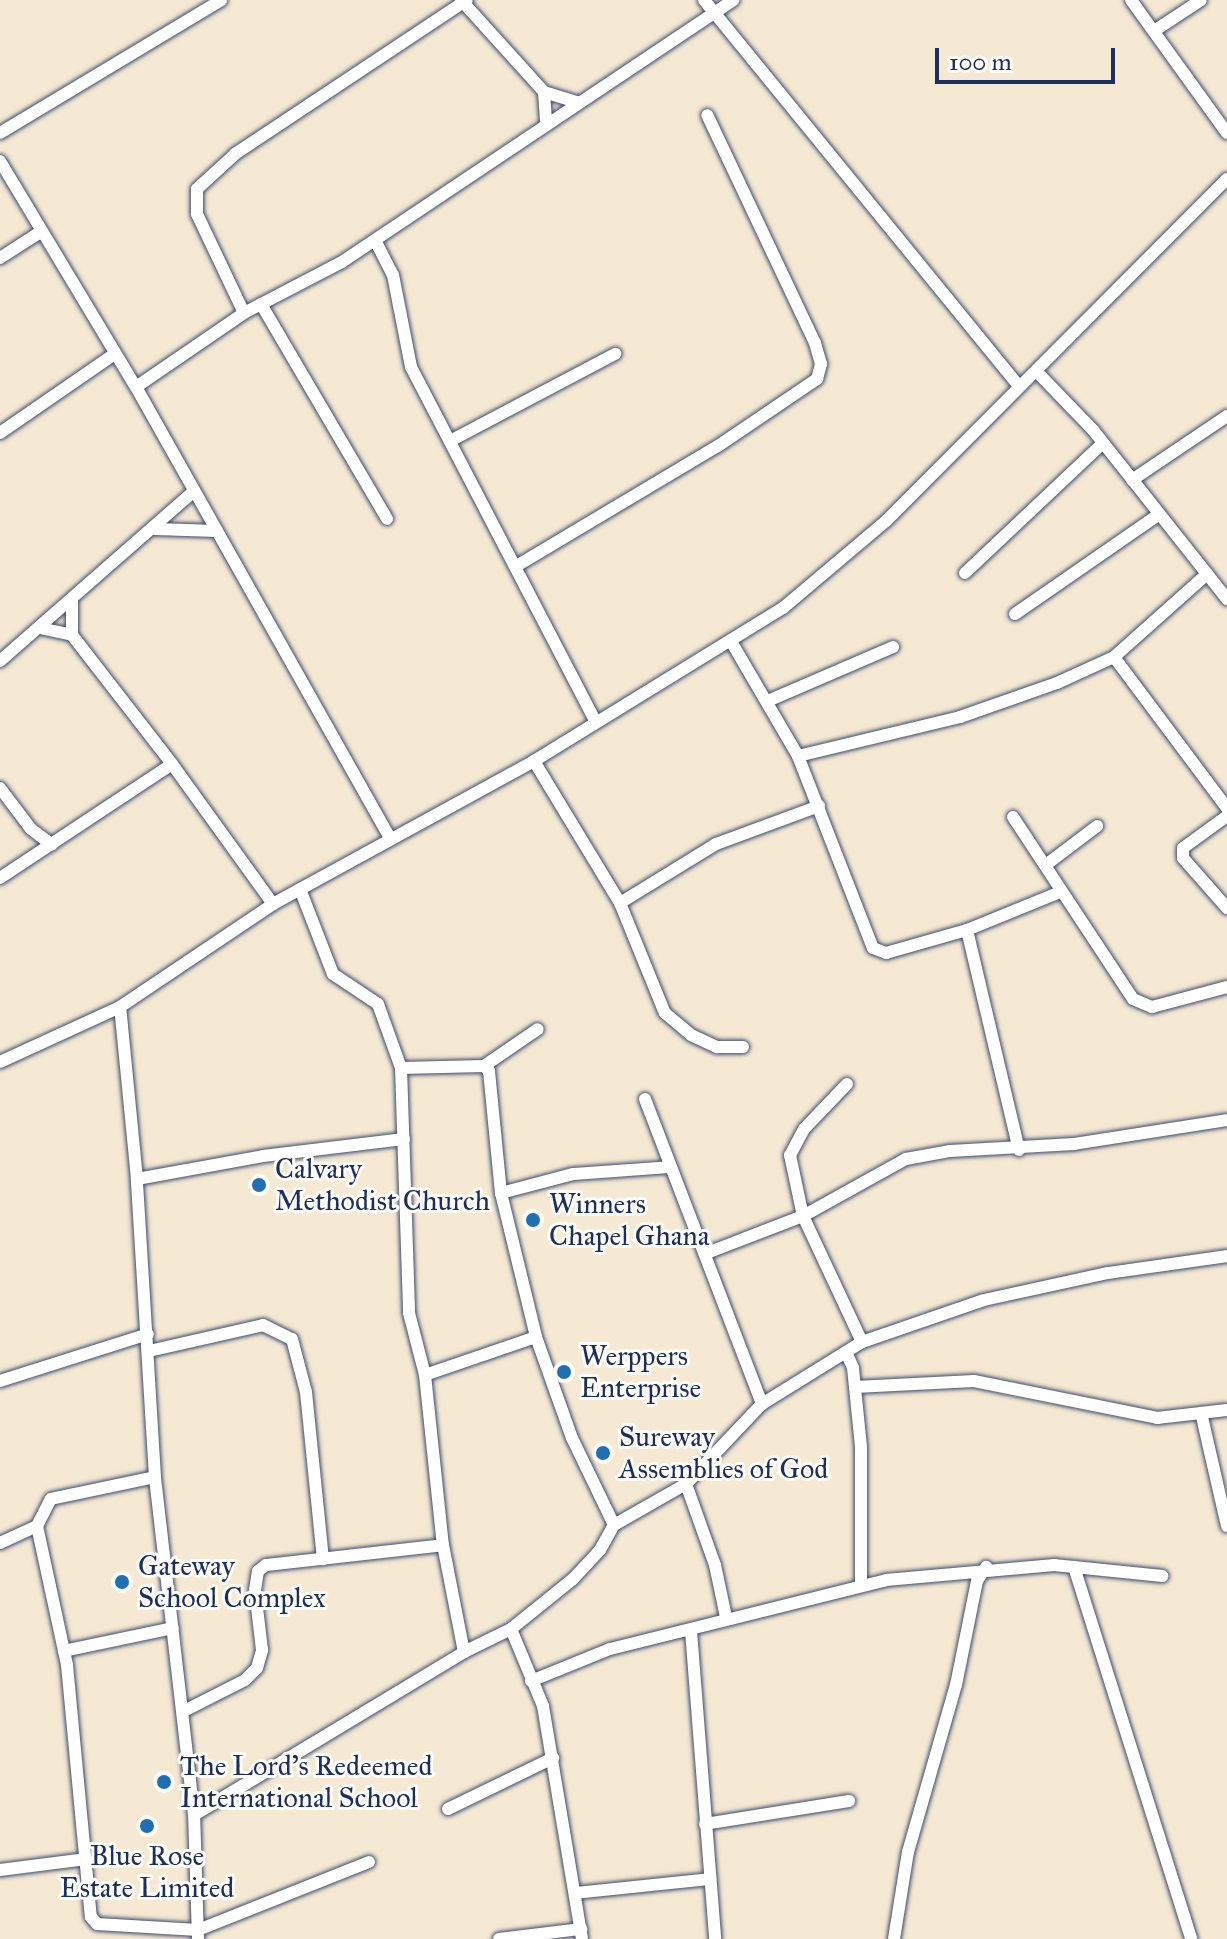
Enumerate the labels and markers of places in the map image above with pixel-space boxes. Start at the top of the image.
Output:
place label: Calvary Methodist Church [275,1152,490,1218]
marker: Calvary Methodist Church [250,1176,268,1194]
place label: Winners Chapel Ghana [549,1187,710,1253]
marker: Winners Chapel Ghana [524,1211,542,1229]
place label: Werppers Enterprise [580,1339,701,1405]
marker: Werppers Enterprise [555,1363,573,1381]
place label: Sureway Assemblies of God [619,1420,828,1486]
marker: Sureway Assemblies of God [594,1444,612,1462]
place label: Gateway School Complex [138,1549,326,1615]
marker: Gateway School Complex [113,1573,131,1591]
place label: The Lord's Redeemed International School [180,1749,432,1815]
marker: The Lord's Redeemed International School [155,1773,173,1791]
marker: Blue Rose Estate Limited [138,1817,156,1835]
place label: Blue Rose Estate Limited [60,1839,234,1905]

